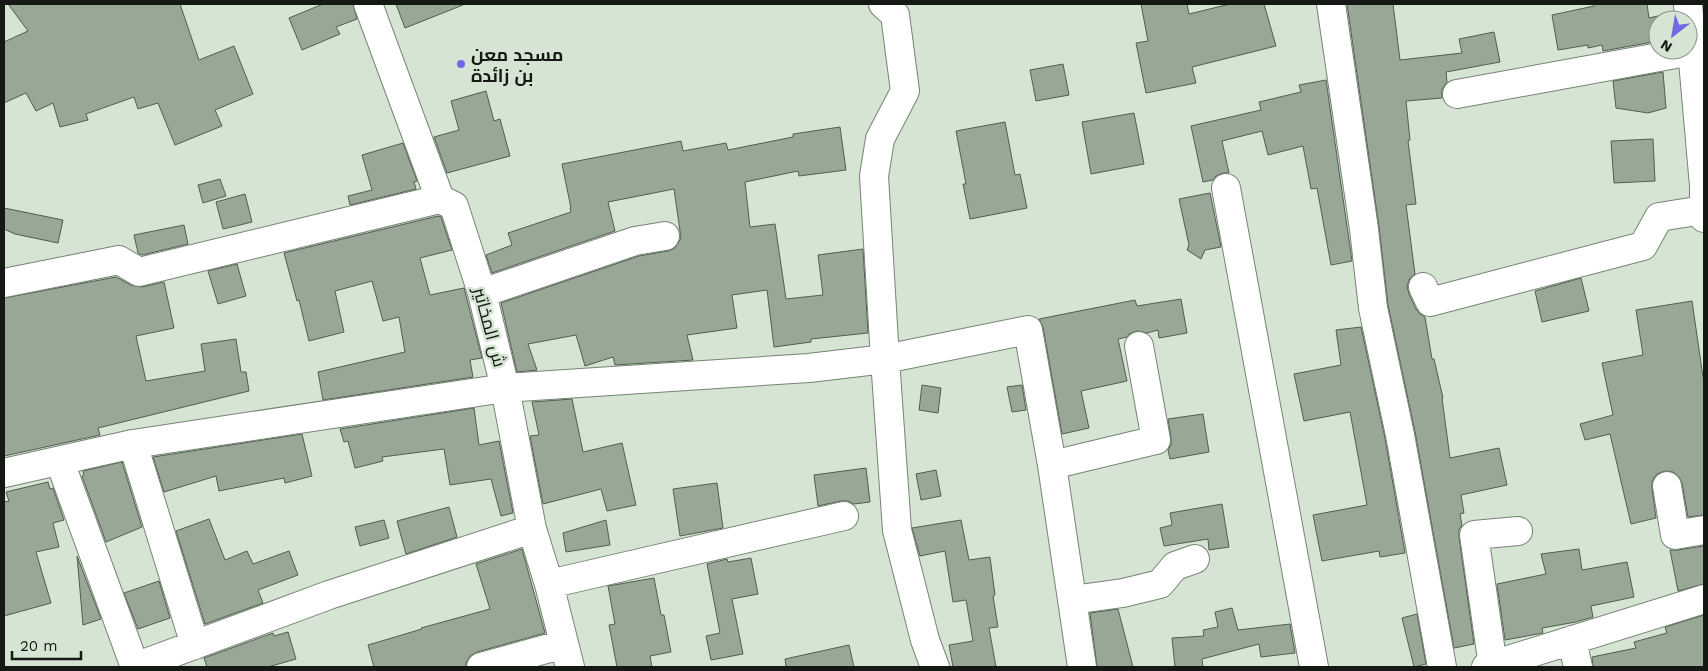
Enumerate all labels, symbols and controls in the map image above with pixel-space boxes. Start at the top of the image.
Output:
north arrow [1648,10,1698,60]
text: N [1658,37,1675,56]
place label: مسجد معن بن زائدة [471,44,563,87]
marker: مسجد معن بن زائدة [455,58,467,70]
street label: ش المخاتير [468,284,511,369]
scale bar [12,628,81,660]
text: 20 m [20,637,58,655]

